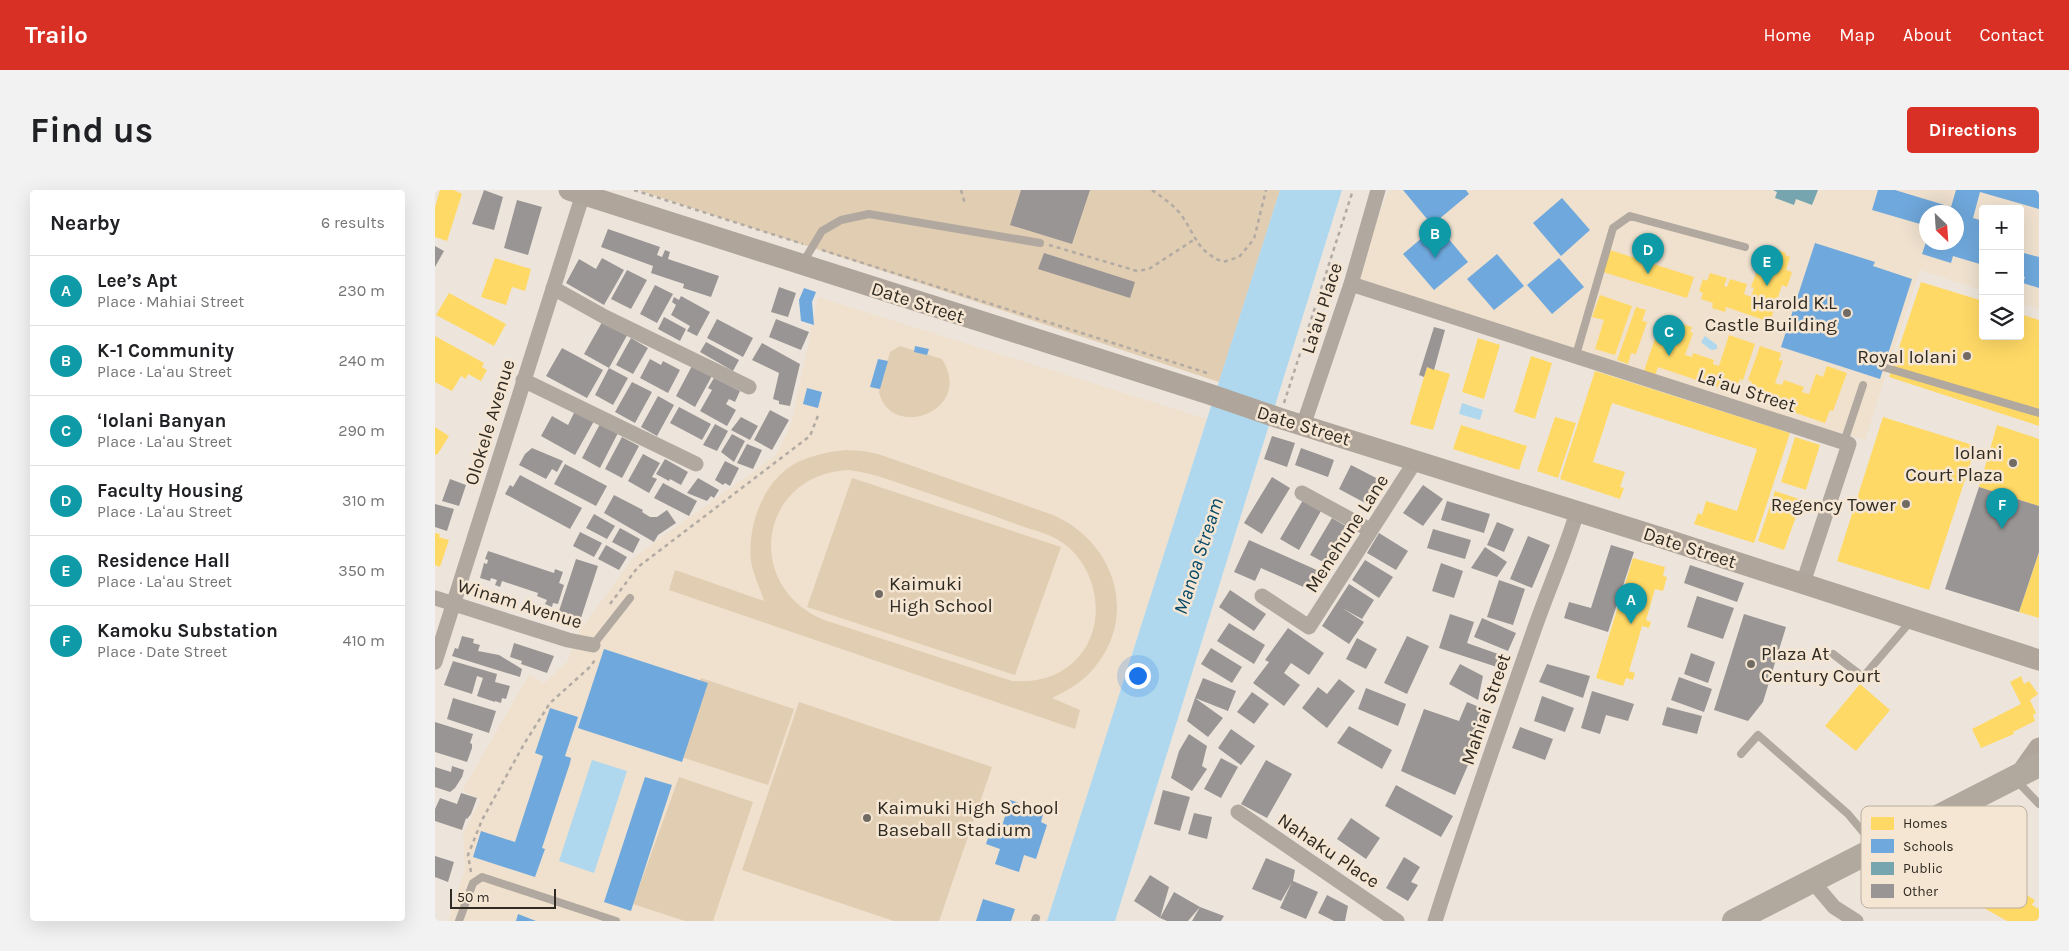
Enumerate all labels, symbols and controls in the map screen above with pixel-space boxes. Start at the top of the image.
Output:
text: Trailo [25,21,88,49]
text: Home [1763,24,1811,46]
text: Map [1839,24,1875,46]
text: About [1903,24,1952,46]
text: Contact [1980,24,2044,46]
button: Directions [1907,107,2039,153]
text: Find us [30,110,153,151]
north arrow [1919,205,1964,250]
map controls [1979,205,2024,340]
button: + [1979,205,2024,250]
text: Nearby [50,211,120,235]
text: 6 results [321,213,385,232]
pin: B [1419,217,1451,258]
pin: D [1632,233,1664,274]
pin: E [1751,245,1783,286]
button: − [1979,250,2024,295]
street label: La'au Place [1297,260,1347,357]
text: Lee’s Apt [97,270,177,292]
street label: Date Street [868,278,967,328]
text: A [61,281,71,300]
text: 230 m [338,281,385,300]
text: Place · Mahiai Street [97,292,244,311]
place label: Harold K.L Castle Building [1705,292,1837,336]
button: layers [1979,295,2024,340]
marker: Harold K.L Castle Building [1841,307,1853,319]
pin: C [1653,315,1685,356]
text: K-1 Community [97,340,234,362]
place label: Royal Iolani [1857,346,1957,368]
marker: Royal Iolani [1961,350,1973,362]
text: B [61,351,71,370]
text: 240 m [339,351,385,370]
street label: Olokele Avenue [460,357,520,488]
text: Place · Laʻau Street [97,362,232,381]
street label: Laʻau Street [1695,365,1799,417]
street label: Date Street [1254,401,1353,451]
text: ʻIolani Banyan [97,410,226,432]
text: C [61,421,71,440]
text: 290 m [338,421,385,440]
text: Place · Laʻau Street [97,432,232,451]
place label: Iolani Court Plaza [1905,442,2003,486]
marker: Iolani Court Plaza [2007,457,2019,469]
street label: Menehune Lane [1300,470,1393,597]
text: Faculty Housing [97,480,243,502]
pin: F [1986,488,2018,529]
text: D [61,491,71,510]
text: 310 m [342,491,385,510]
place label: Regency Tower [1771,494,1896,516]
water label: Manoa Stream [1169,495,1228,617]
marker: Regency Tower [1900,498,1912,510]
text: Place · Laʻau Street [97,502,232,521]
street label: Date Street [1640,523,1739,573]
text: Residence Hall [97,550,230,572]
text: E [61,561,71,580]
text: 350 m [338,561,385,580]
text: Place · Laʻau Street [97,572,232,591]
place label: Kaimuki High School [889,573,993,617]
street label: Winam Avenue [455,575,585,633]
pin: A [1615,583,1647,624]
marker: Kaimuki High School [873,588,885,600]
text: Kamoku Substation [97,620,278,642]
text: F [62,631,70,650]
text: 410 m [343,631,385,650]
text: Place · Date Street [97,642,227,661]
place label: Plaza At Century Court [1761,643,1880,687]
street label: Mahiai Street [1457,651,1515,768]
marker: Plaza At Century Court [1745,658,1757,670]
your location [1125,663,1151,689]
place label: Kaimuki High School Baseball Stadium [877,797,1059,841]
legend [1861,806,2027,908]
street label: Nahaku Place [1273,809,1383,893]
marker: Kaimuki High School Baseball Stadium [861,812,873,824]
text: Homes [1903,815,1948,832]
text: Schools [1903,838,1954,855]
text: Public [1903,860,1943,877]
text: Other [1903,883,1939,900]
scale bar [450,886,556,909]
text: 50 m [457,889,490,906]

